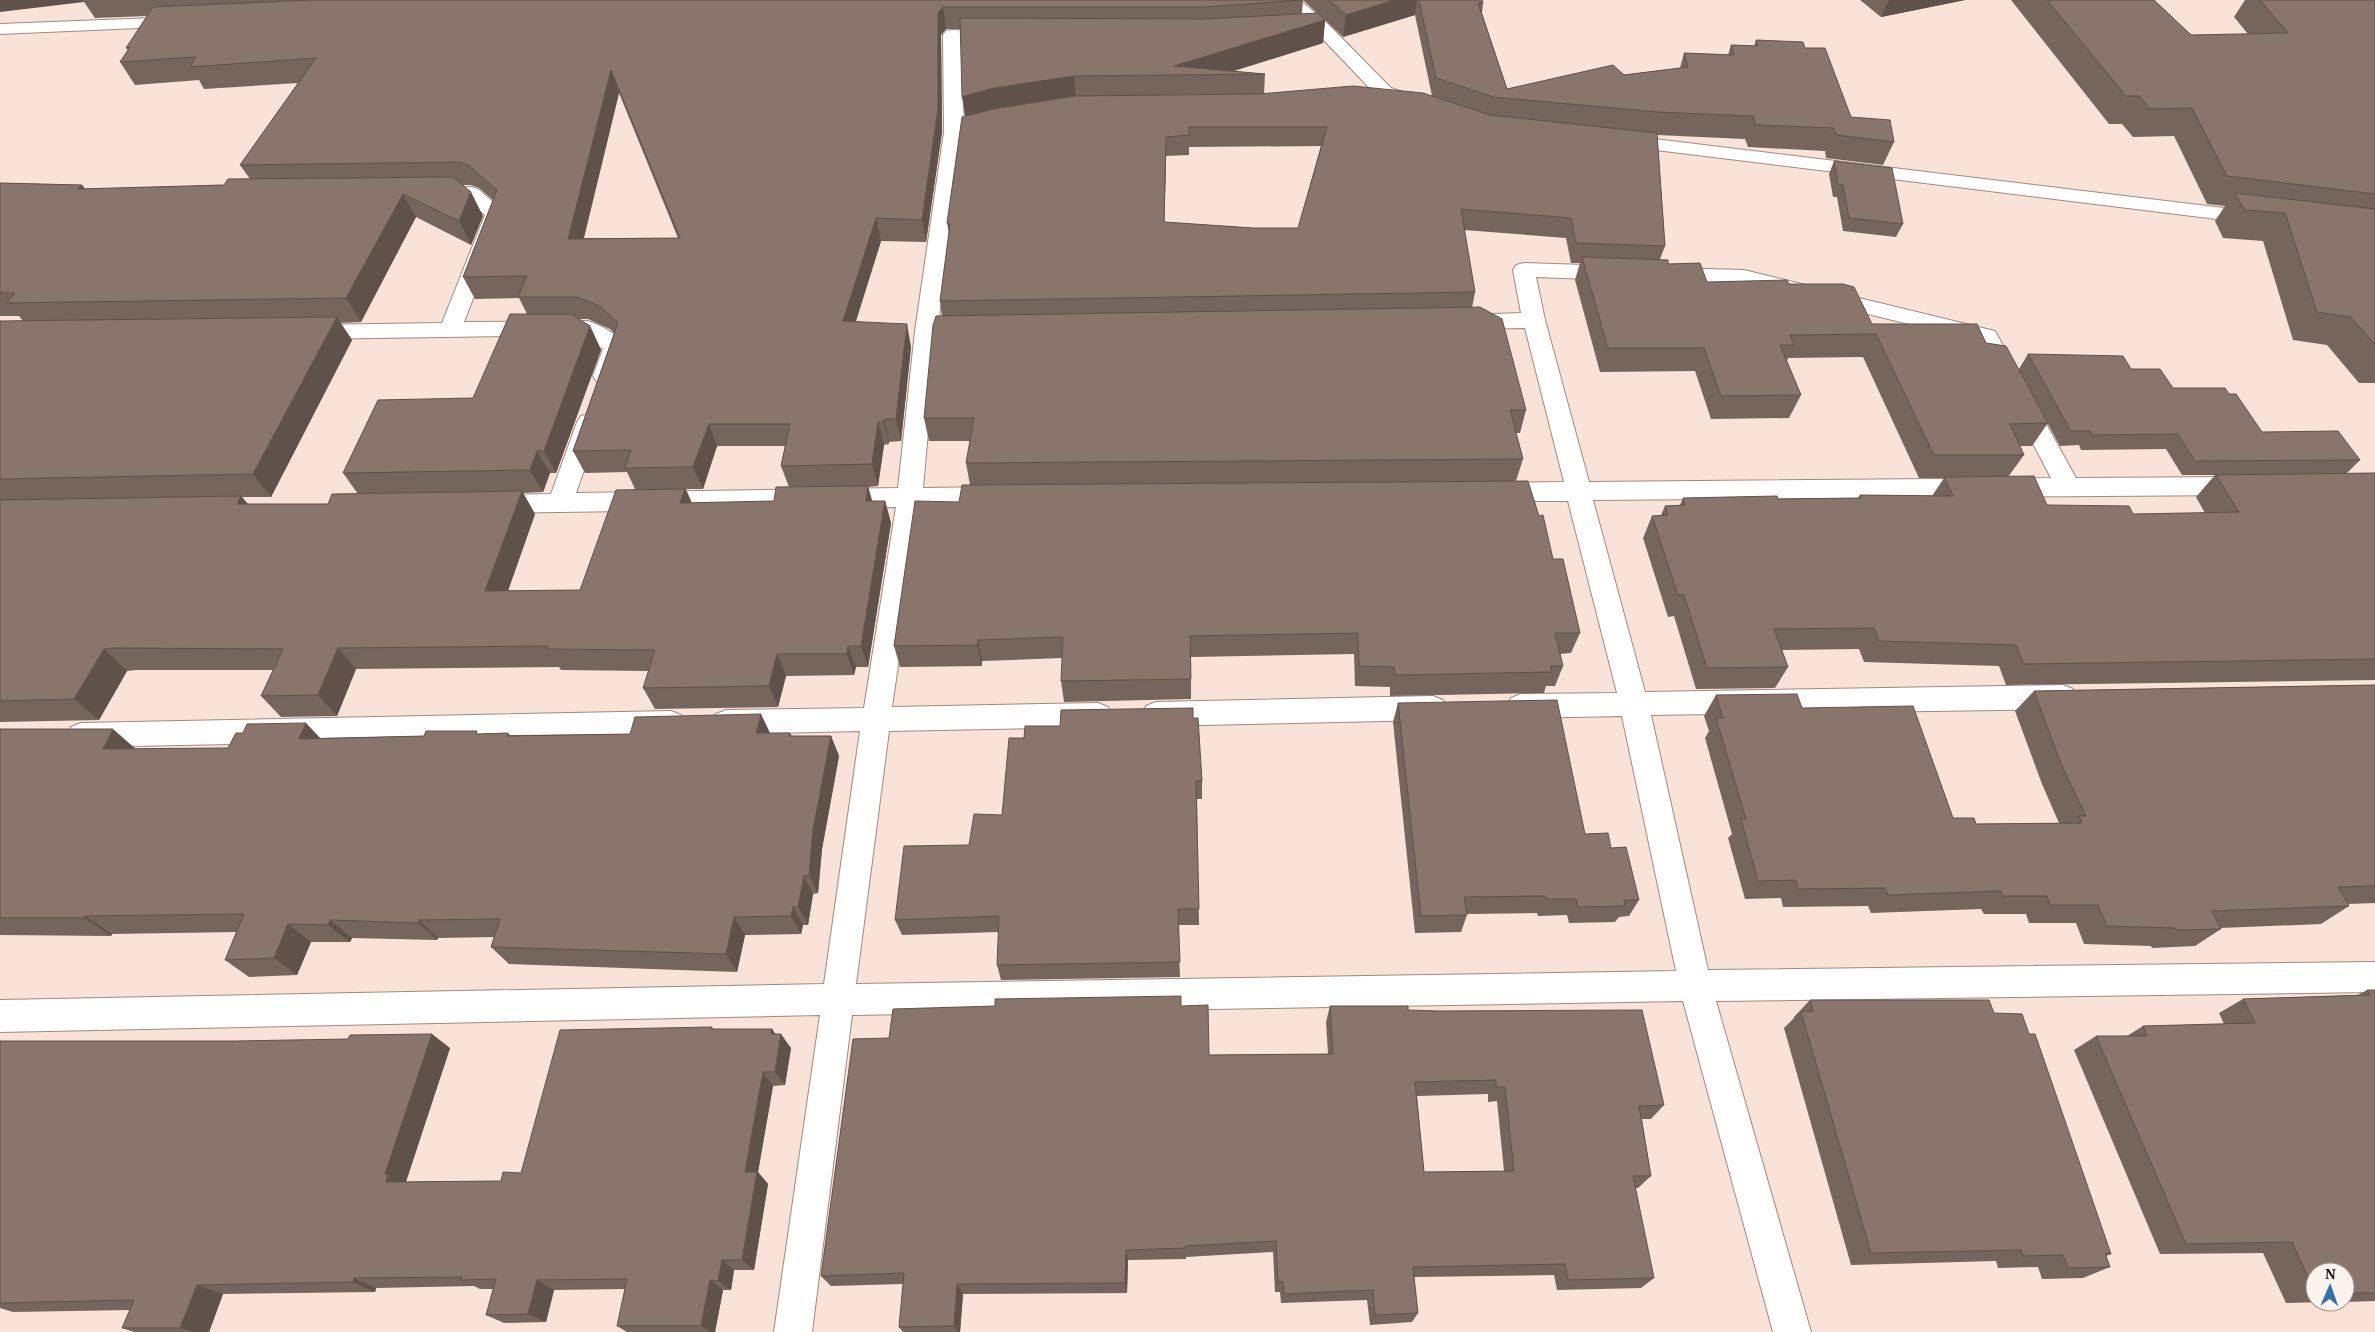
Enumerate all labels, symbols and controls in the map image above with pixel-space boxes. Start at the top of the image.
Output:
north arrow [2305,1262,2355,1312]
text: N [2325,1264,2336,1283]

